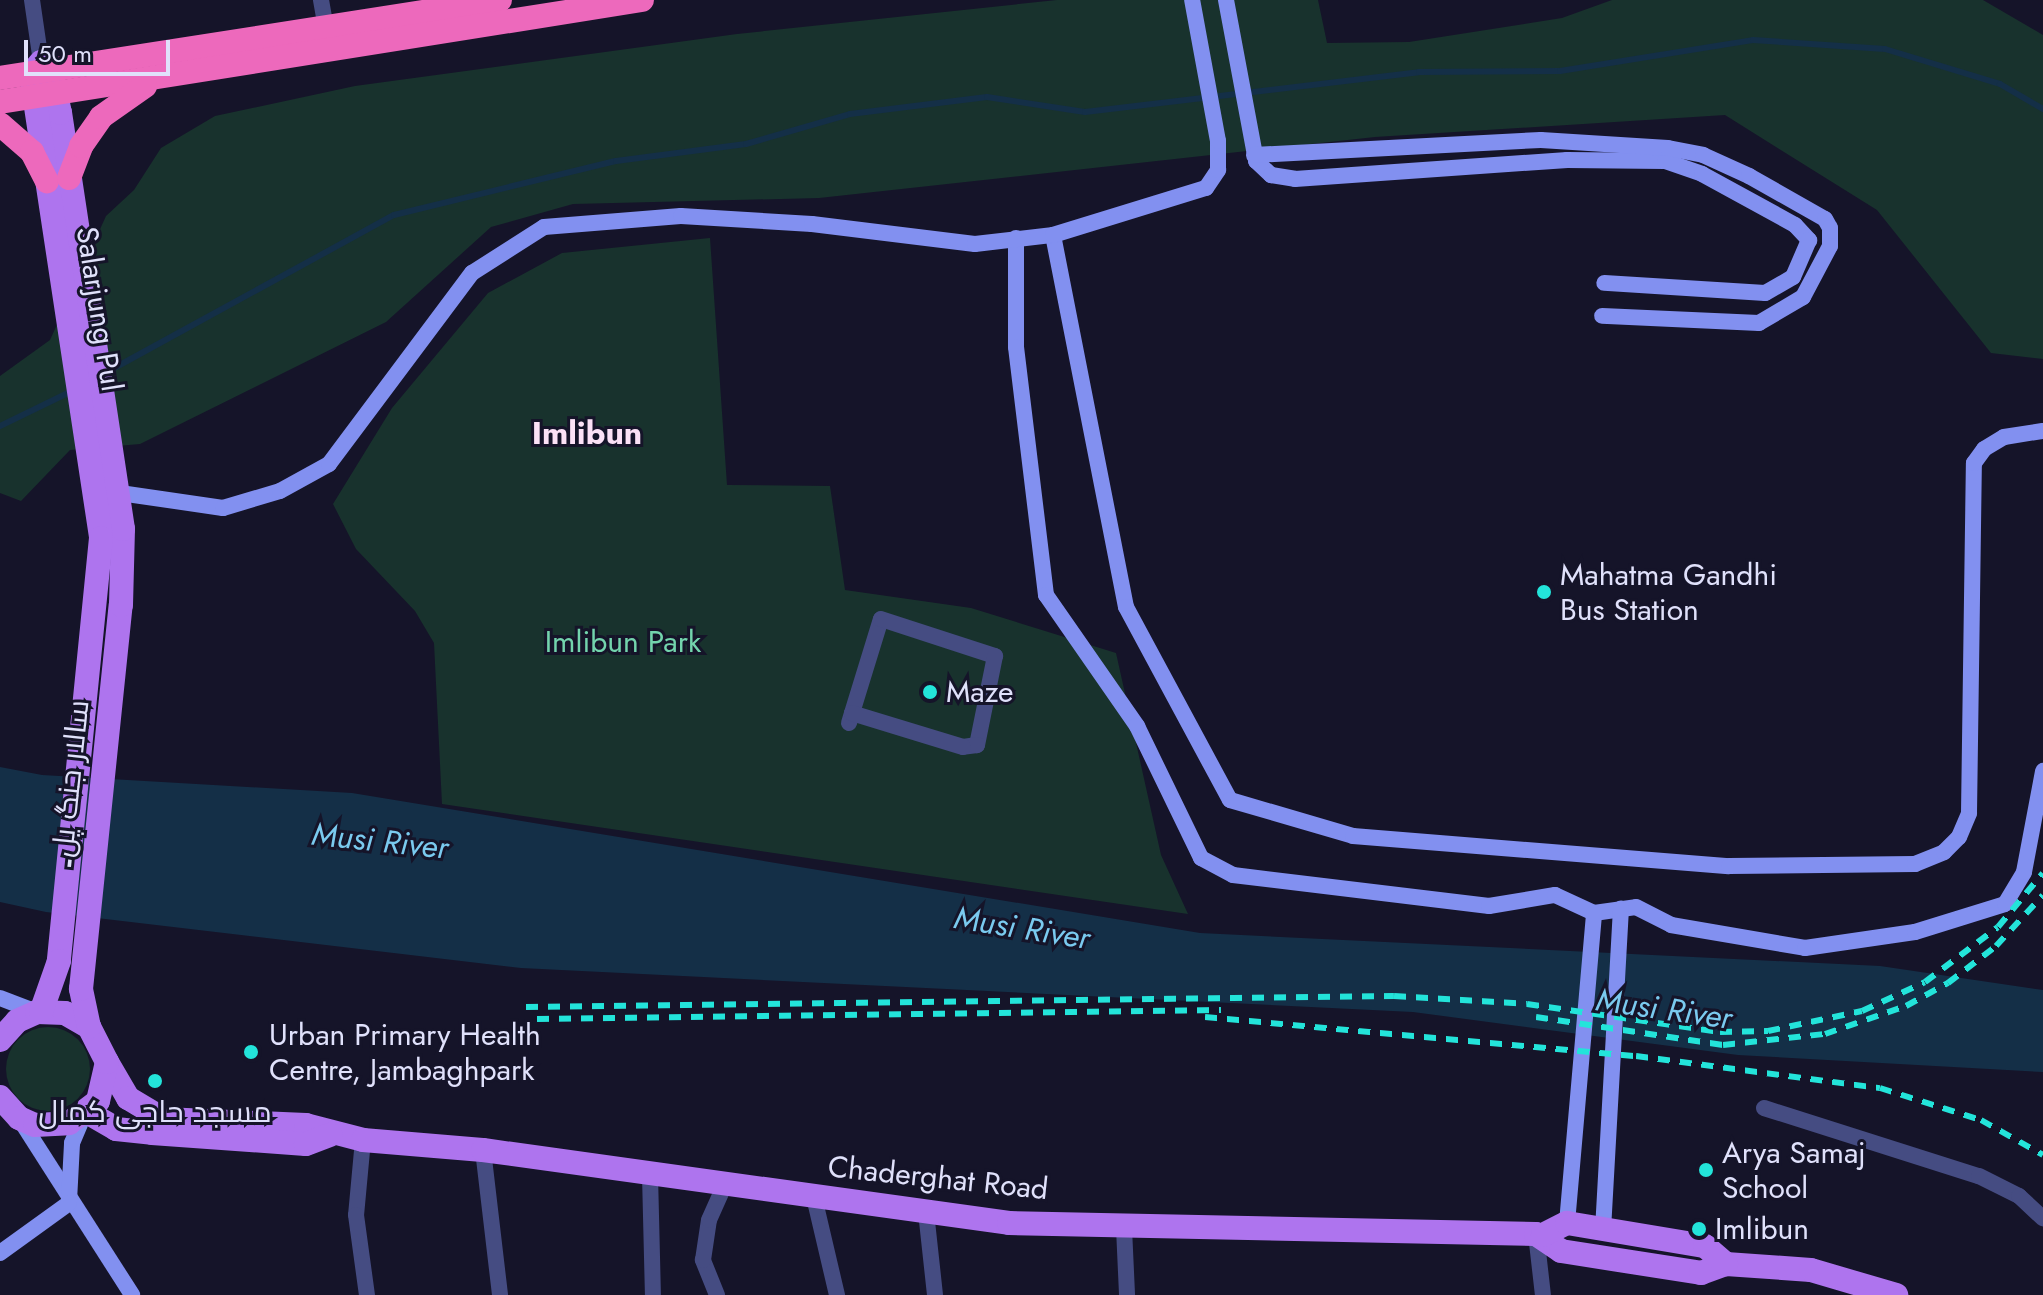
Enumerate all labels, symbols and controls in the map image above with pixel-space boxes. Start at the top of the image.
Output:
scale bar [28,24,174,74]
text: 50 m [38,36,92,71]
street label: Salarjung Pul [68,224,130,394]
district label: Imlibun [532,414,642,452]
place label: Mahatma Gandhi Bus Station [1560,557,1777,628]
marker: Mahatma Gandhi Bus Station [1535,583,1553,601]
park label: Imlibun Park [545,624,701,660]
place label: Maze [946,674,1014,710]
marker: Maze [921,683,939,701]
street label: سالار جنگ پل۔ [43,698,97,870]
water label: Musi River [310,815,450,867]
water label: Musi River [951,898,1093,958]
water label: Musi River [1594,980,1734,1038]
place label: Urban Primary Health Centre, Jambaghpark [269,1017,541,1088]
marker: Urban Primary Health Centre, Jambaghpark [240,1041,262,1063]
marker: مسجد حاجی کمال [146,1072,164,1090]
place label: مسجد حاجی کمال [38,1094,272,1130]
place label: Arya Samaj School [1722,1135,1866,1206]
street label: Chaderghat Road [826,1149,1050,1207]
marker: Arya Samaj School [1697,1161,1715,1179]
place label: Imlibun [1715,1211,1809,1247]
marker: Imlibun [1690,1220,1708,1238]

